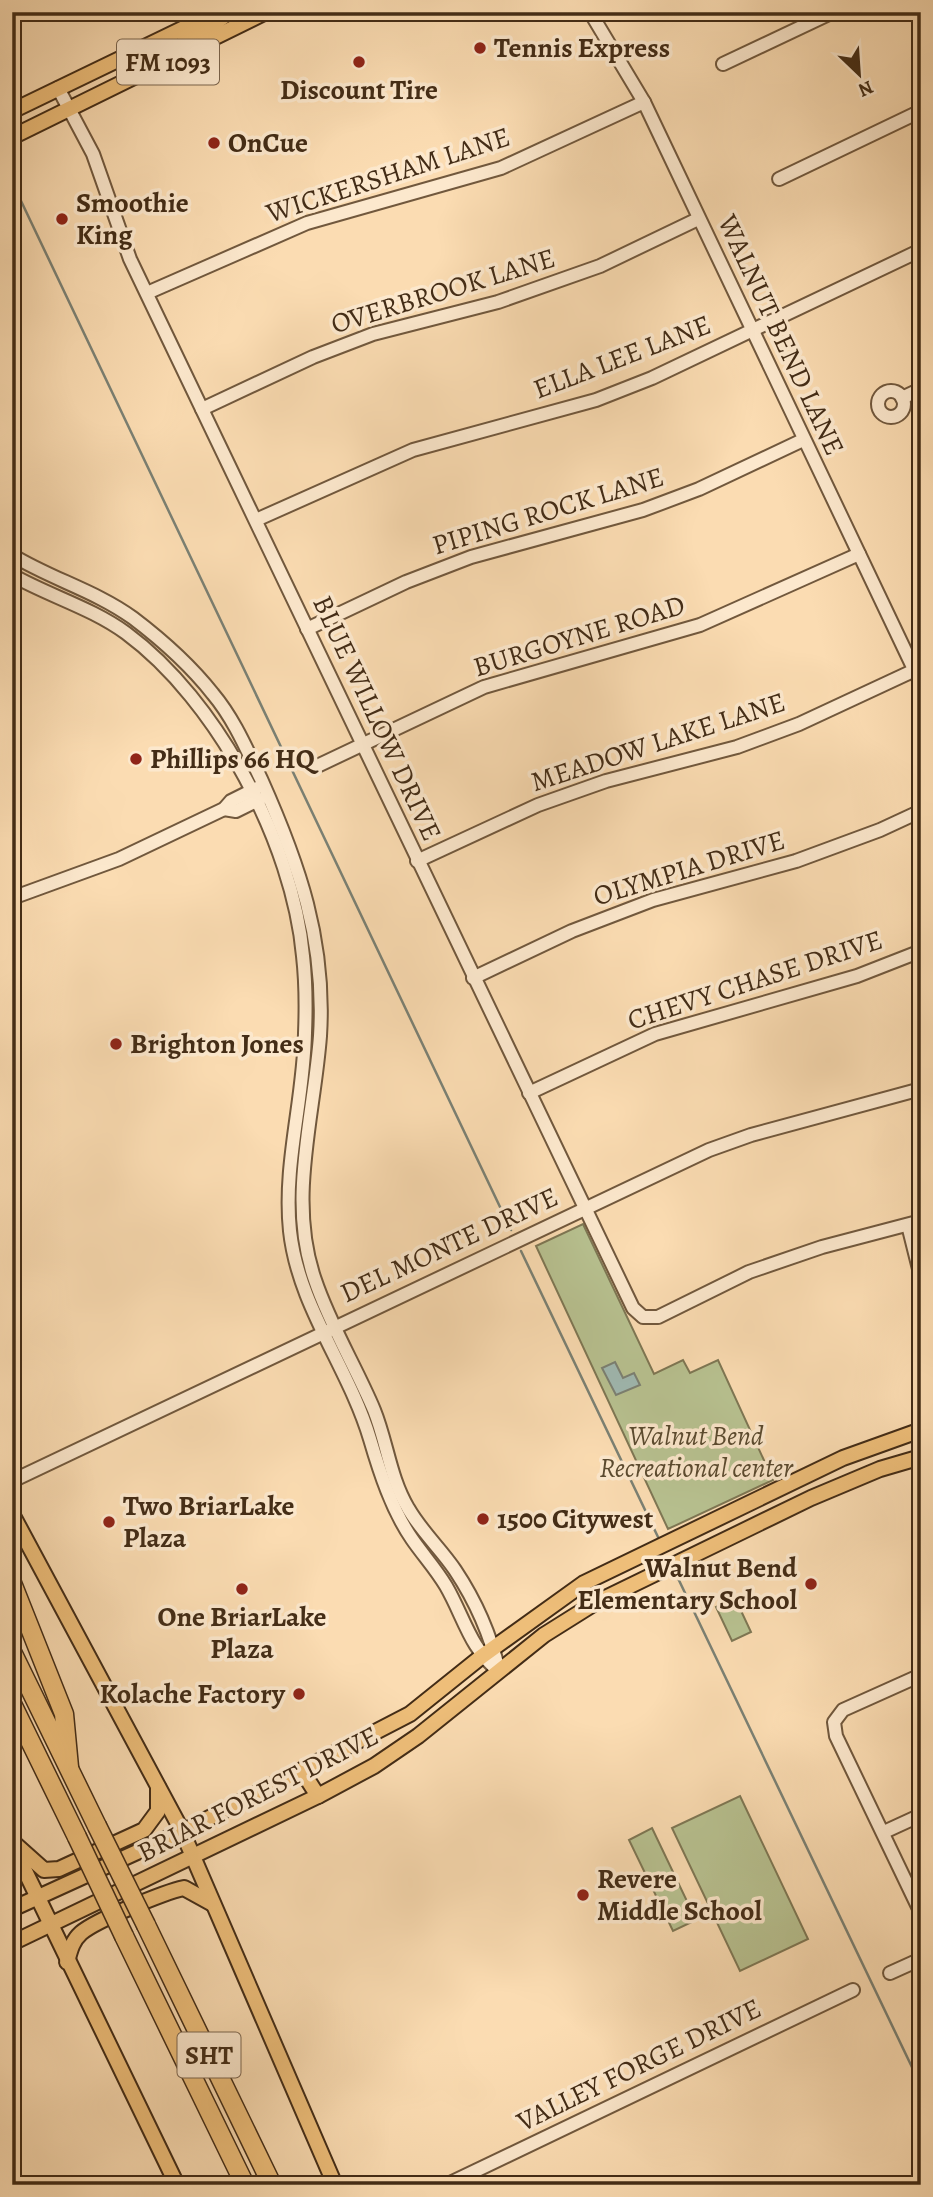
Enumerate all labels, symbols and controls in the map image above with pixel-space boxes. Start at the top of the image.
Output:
place label: Tennis Express [494,29,670,67]
north arrow [824,38,894,108]
road number: FM 1093 [117,40,219,85]
marker: Tennis Express [472,40,488,56]
marker: Discount Tire [351,54,367,70]
place label: Discount Tire [280,71,438,109]
text: N [854,74,878,103]
street label: WICKERSHAM LANE [260,118,515,233]
place label: OnCue [228,124,308,162]
marker: OnCue [206,135,222,151]
place label: Smoothie King [76,184,189,254]
street label: WALNUT BEND LANE [708,208,853,462]
marker: Smoothie King [54,211,70,227]
street label: OVERBROOK LANE [326,239,560,343]
street label: ELLA LEE LANE [528,306,716,408]
street label: PIPING ROCK LANE [428,458,668,564]
street label: BURGOYNE ROAD [469,586,689,686]
street label: BLUE WILLOW DRIVE [303,589,451,847]
street label: MEADOW LAKE LANE [526,683,790,801]
place label: Phillips 66 HQ [150,740,319,778]
marker: Phillips 66 HQ [128,751,144,767]
street label: OLYMPIA DRIVE [588,821,790,915]
street label: CHEVY CHASE DRIVE [623,921,887,1039]
place label: Brighton Jones [130,1025,304,1063]
marker: Brighton Jones [108,1036,124,1052]
street label: DEL MONTE DRIVE [334,1178,564,1312]
park label: Walnut Bend Recreational center [599,1417,794,1487]
place label: Two BriarLake Plaza [123,1487,294,1557]
place label: 1500 Citywest [497,1500,653,1538]
marker: 1500 Citywest [475,1511,491,1527]
marker: Two BriarLake Plaza [101,1514,117,1530]
place label: Walnut Bend Elementary School [577,1549,798,1619]
marker: Walnut Bend Elementary School [803,1576,819,1592]
marker: One BriarLake Plaza [234,1581,250,1597]
place label: One BriarLake Plaza [158,1598,326,1668]
place label: Kolache Factory [99,1675,286,1713]
marker: Kolache Factory [291,1686,307,1702]
street label: BRIAR FOREST DRIVE [131,1717,385,1871]
place label: Revere Middle School [597,1860,763,1930]
marker: Revere Middle School [575,1887,591,1903]
street label: VALLEY FORGE DRIVE [510,1989,768,2141]
road number: SHT [178,2032,241,2078]

